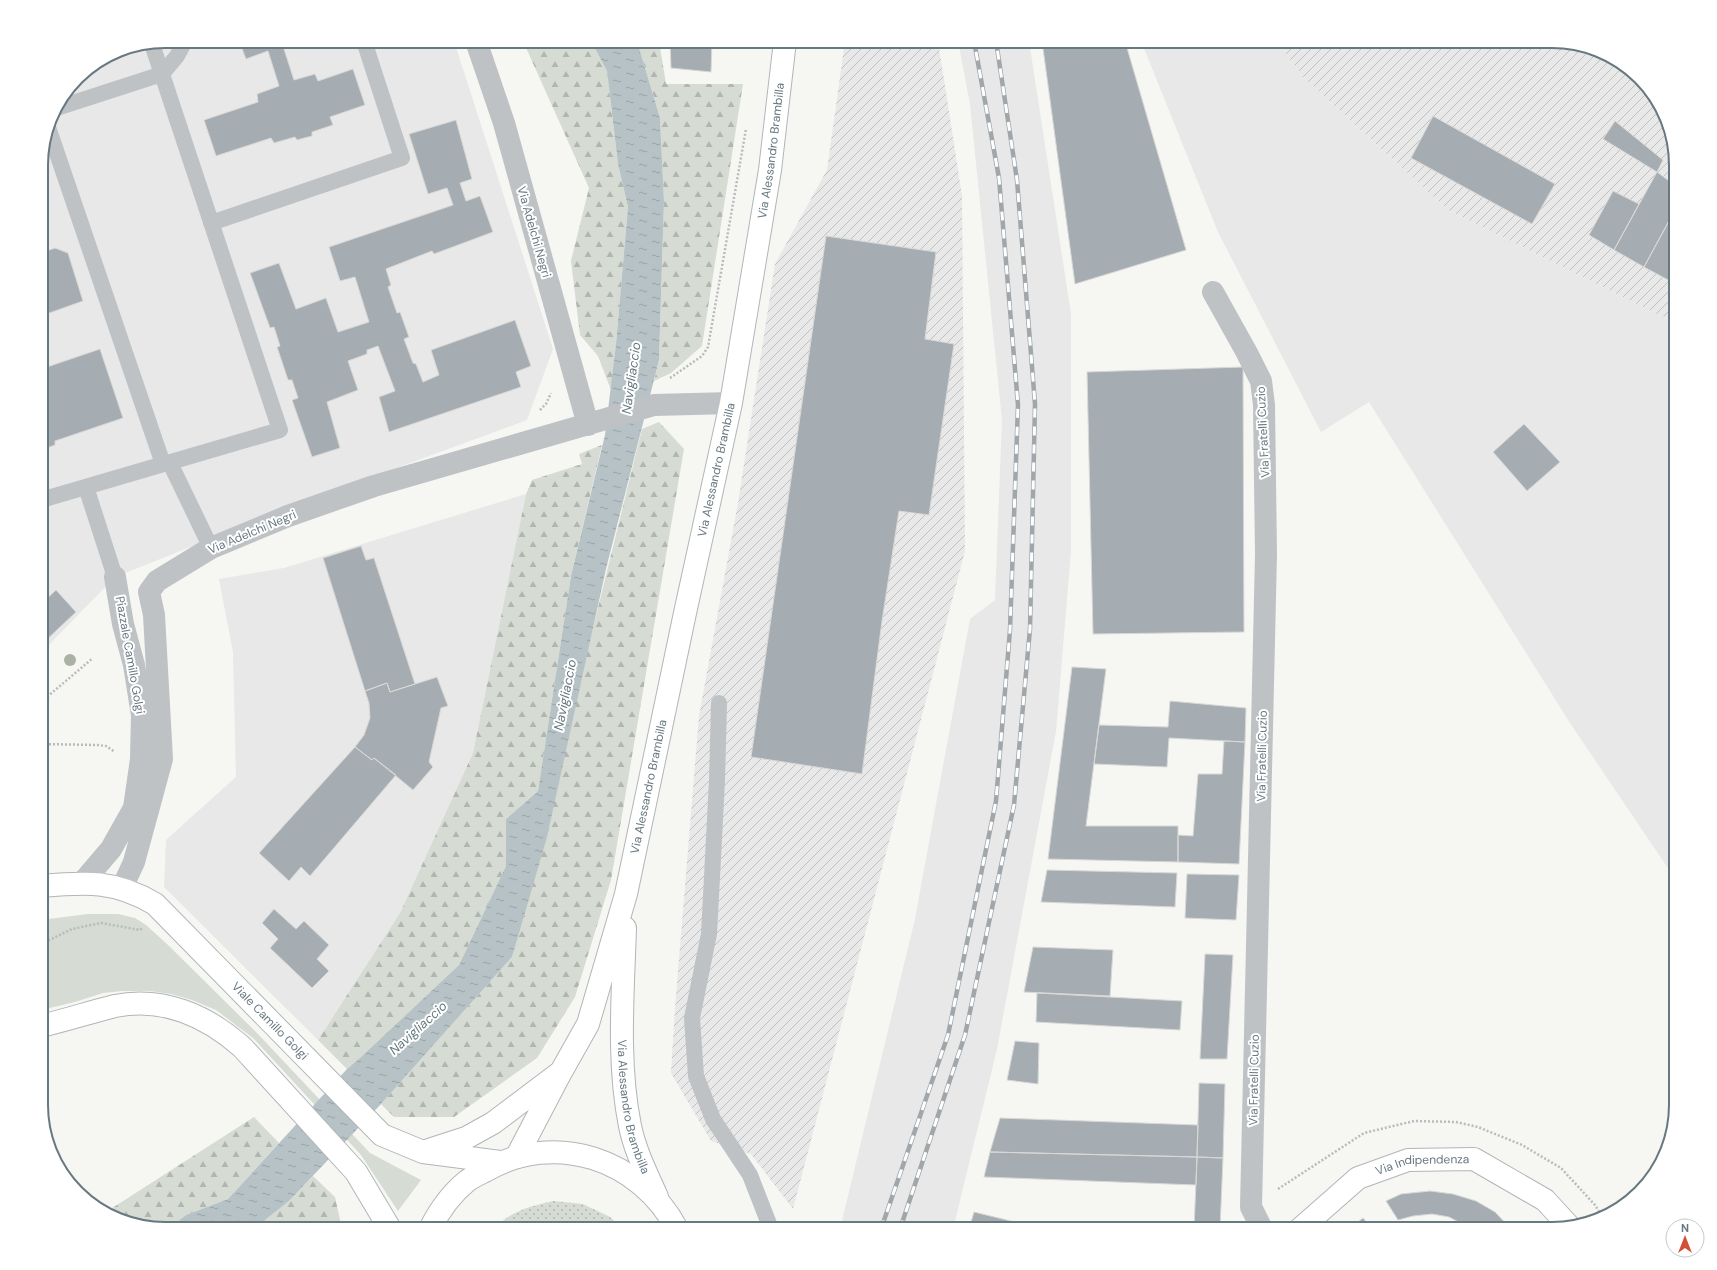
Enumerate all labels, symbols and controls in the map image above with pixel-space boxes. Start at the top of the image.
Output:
street label: Via Alessandro Brambilla [754,82,788,220]
street label: Via Adelchi Negri [513,185,555,280]
water label: Navigliaccio [618,341,644,415]
street label: Via Fratelli Cuzio [1253,386,1273,478]
street label: Via Alessandro Brambilla [694,401,739,538]
street label: Via Adelchi Negri [206,506,299,558]
street label: Piazzale Camillo Golgi [112,595,148,715]
water label: Navigliaccio [550,658,580,732]
street label: Via Fratelli Cuzio [1253,710,1271,802]
street label: Via Alessandro Brambilla [627,718,670,855]
street label: Viale Camillo Golgi [228,979,312,1063]
water label: Navigliaccio [385,997,451,1058]
street label: Via Fratelli Cuzio [1245,1034,1263,1126]
street label: Via Alessandro Brambilla [614,1039,654,1176]
street label: Via Indipendenza [1373,1151,1469,1179]
north arrow [1665,1218,1705,1258]
text: N [1681,1221,1689,1235]

